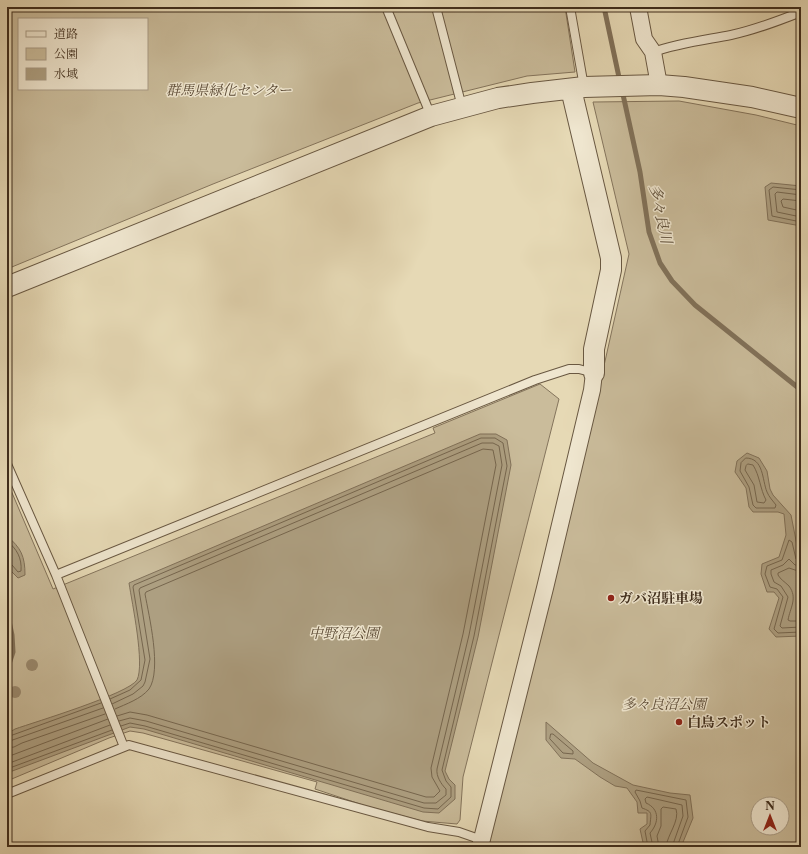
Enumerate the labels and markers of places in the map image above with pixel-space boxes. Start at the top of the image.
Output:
place label: ガバ沼駐車場 [619,589,703,607]
marker: ガバ沼駐車場 [606,593,616,603]
place label: 白鳥スポット [687,713,771,731]
marker: 白鳥スポット [674,717,684,727]

